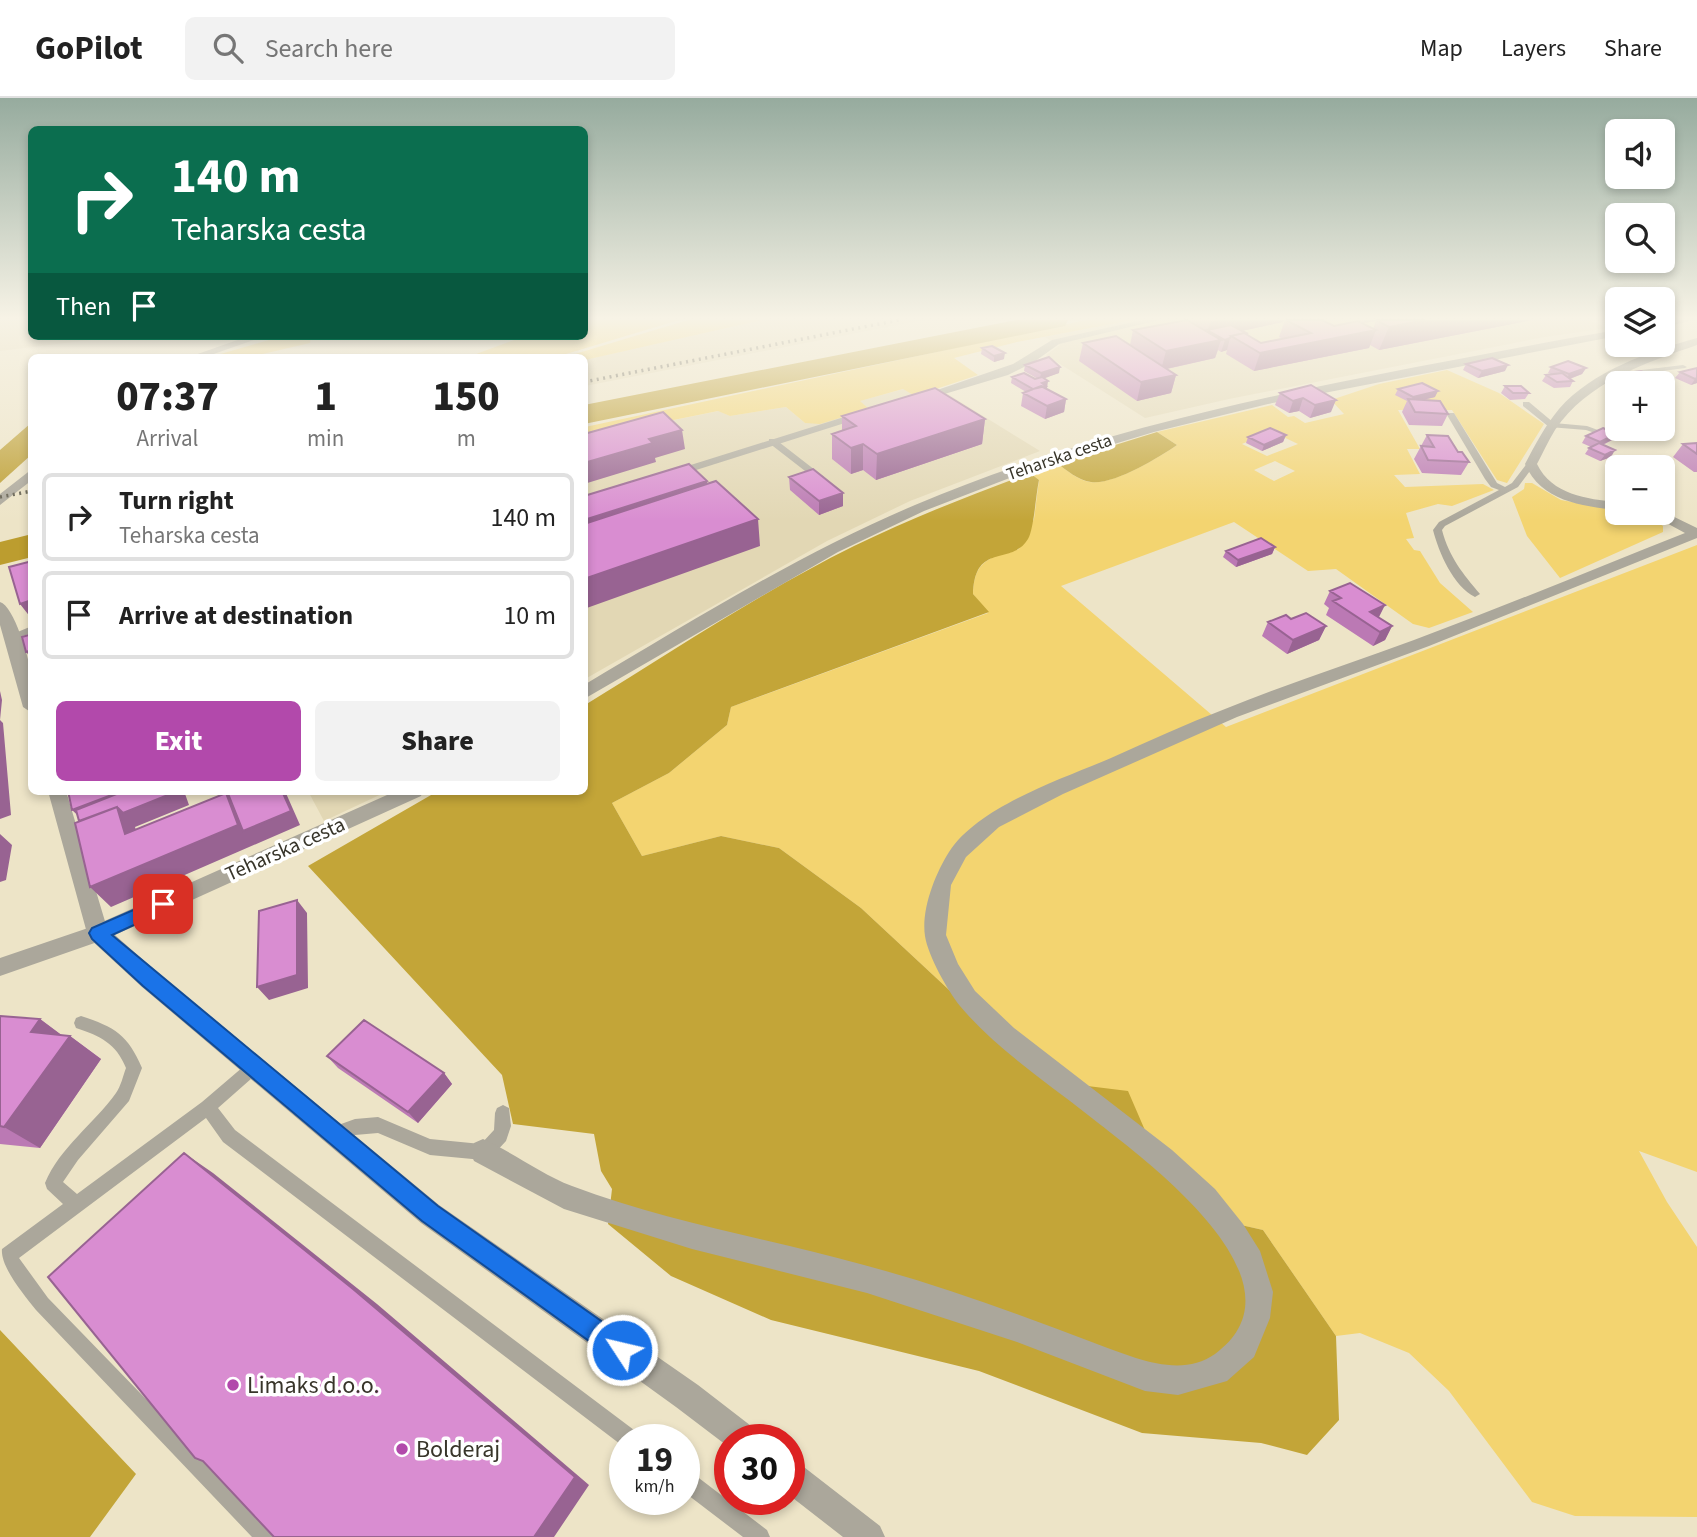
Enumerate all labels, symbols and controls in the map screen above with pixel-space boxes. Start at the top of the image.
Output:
search box [185,17,675,80]
text: GoPilot [35,25,143,72]
icon: search [209,29,247,67]
text: Search here [265,30,393,67]
text: Map [1420,31,1463,66]
text: Layers [1501,31,1566,66]
text: Share [1604,31,1662,66]
map controls [1605,119,1675,525]
button: sound [1605,119,1675,189]
text: 140 m [171,142,300,212]
icon: right [56,154,147,245]
button: search [1605,203,1675,273]
text: Teharska cesta [171,207,367,253]
icon: arrive [125,287,163,325]
button: layers [1605,287,1675,357]
text: Then [56,288,111,325]
text: 07:37 [116,367,219,427]
text: 1 [314,367,337,427]
text: 150 [433,367,500,427]
button: + [1605,371,1675,441]
text: Arrival [137,422,198,455]
text: min [307,422,344,455]
text: m [457,422,476,455]
street label: Teharska cesta [1003,428,1115,487]
button: − [1605,455,1675,525]
text: Turn right [119,482,234,519]
icon: right [60,498,98,536]
text: 140 m [490,499,556,536]
text: Teharska cesta [119,519,260,552]
icon: arrive [60,596,98,634]
text: Arrive at destination [119,597,353,634]
text: 10 m [503,597,556,634]
button: Exit [56,701,301,781]
button: Share [315,701,560,781]
street label: Teharska cesta [220,809,350,889]
pin [133,874,193,934]
icon: arrive [144,885,182,923]
position arrow [585,1313,659,1387]
place label: Limaks d.o.o. [247,1368,380,1403]
marker: Limaks d.o.o. [225,1377,241,1393]
speed limit sign: 30 [714,1424,805,1515]
place label: Bolderaj [416,1432,500,1467]
text: 19 [636,1435,673,1485]
marker: Bolderaj [394,1441,410,1457]
text: km/h [635,1474,674,1499]

